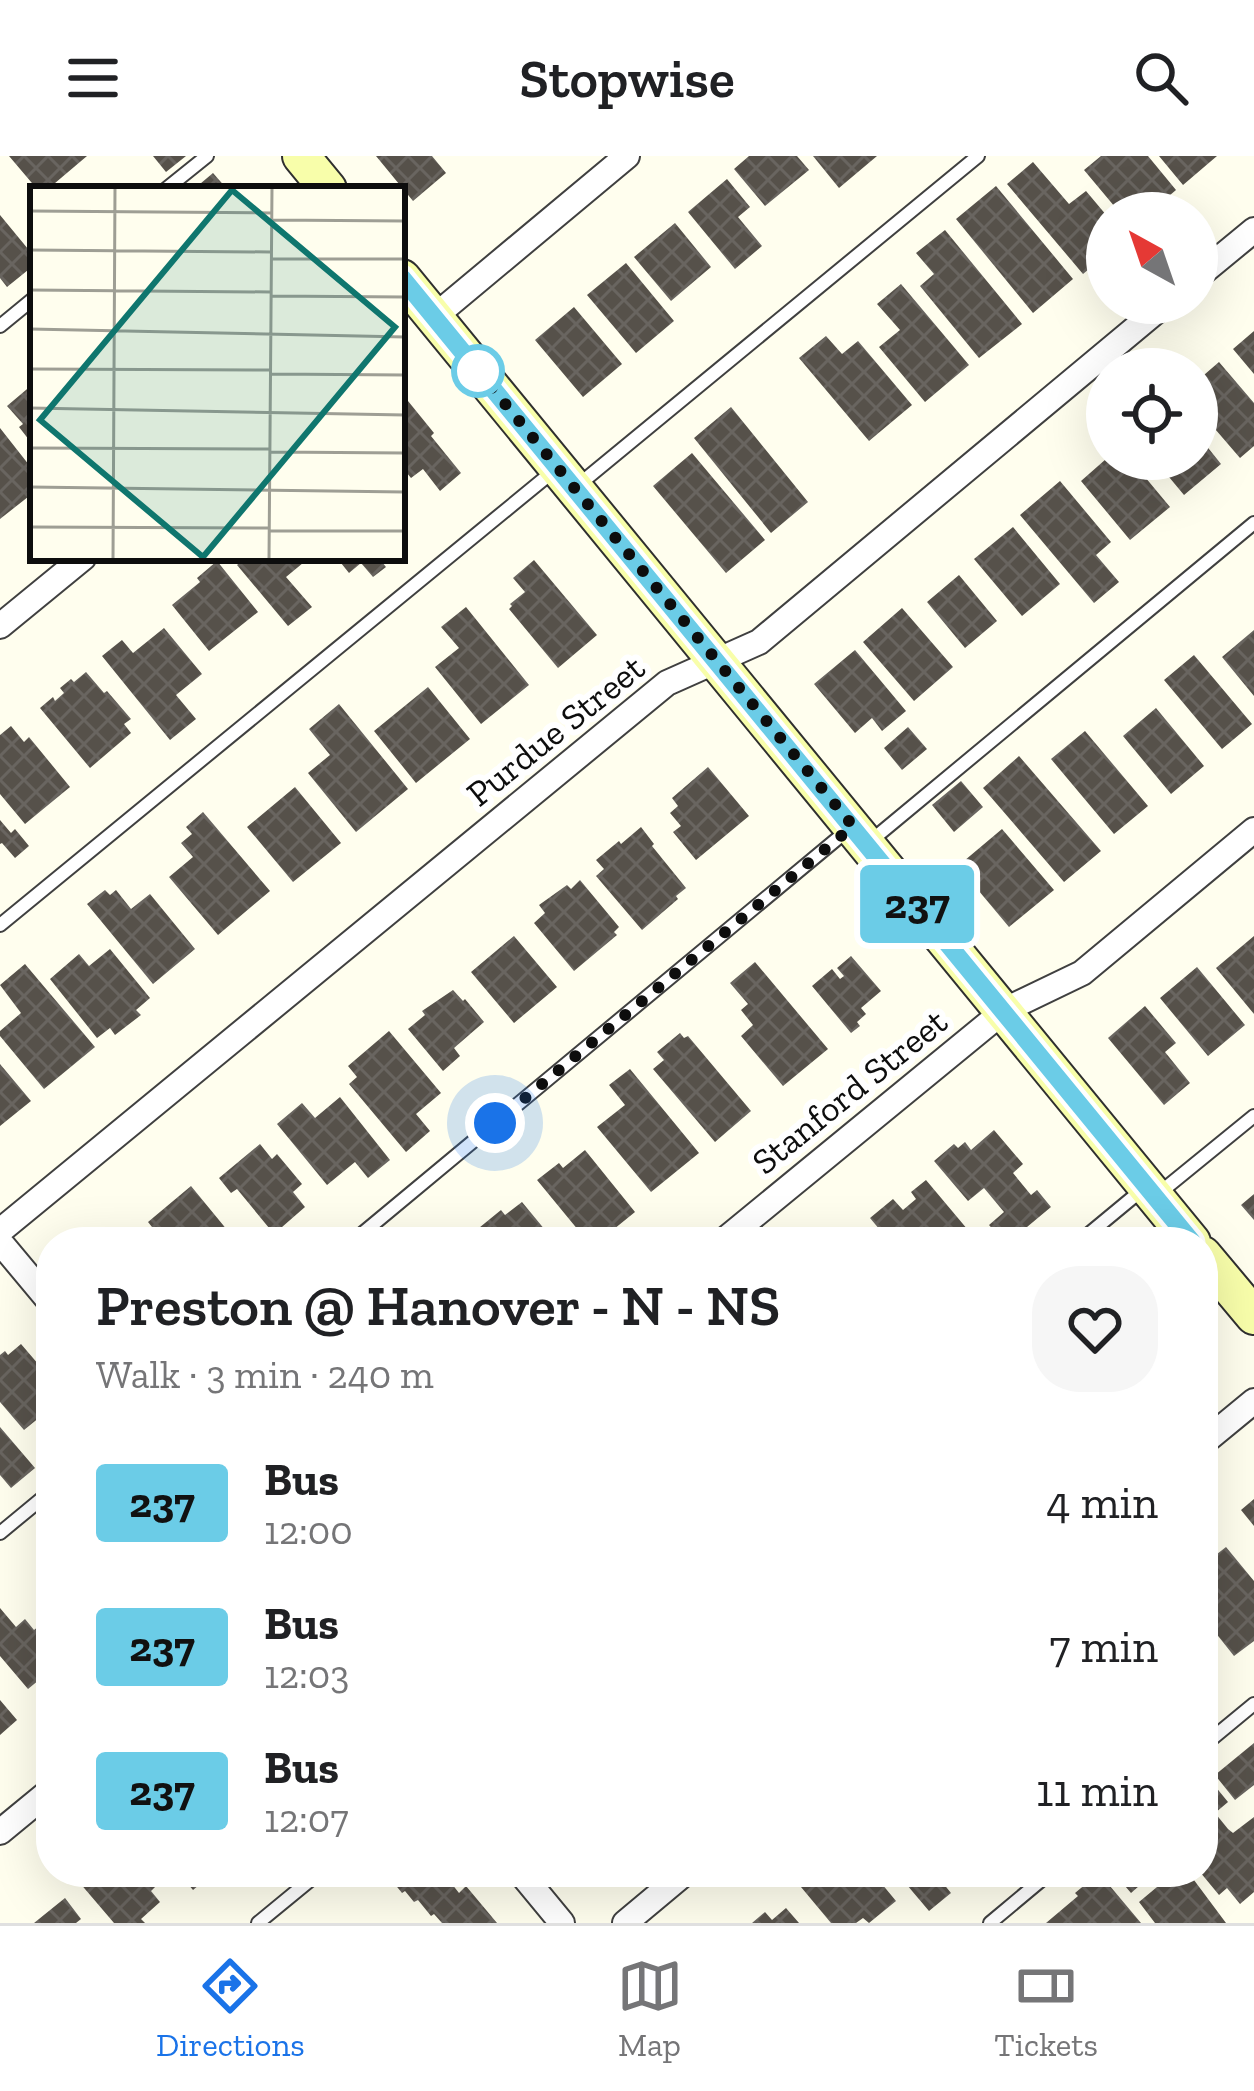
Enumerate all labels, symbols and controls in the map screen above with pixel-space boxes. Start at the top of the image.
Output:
icon: menu [60,45,126,111]
icon: search [1128,45,1194,111]
text: Stopwise [519,46,735,111]
inset map [30,186,405,561]
north arrow [1086,192,1218,324]
map controls [1086,192,1218,480]
unlabelled marker [453,346,503,396]
button: locate [1086,348,1218,480]
street label: Purdue Street [458,645,653,815]
line badge: 237 [848,865,986,943]
text: 237 [884,878,950,929]
street label: Stanford Street [743,999,956,1183]
your location [465,1093,525,1153]
button: heart [1032,1266,1158,1392]
text: Preston @ Hanover - N - NS [96,1271,780,1340]
text: Walk · 3 min · 240 m [96,1351,434,1398]
text: Bus [264,1453,339,1507]
text: 4 min [1046,1476,1158,1530]
text: 237 [129,1477,195,1528]
text: 12:00 [264,1507,353,1554]
text: Bus [264,1597,339,1651]
text: 7 min [1049,1620,1158,1674]
text: 237 [129,1621,195,1672]
text: 12:03 [264,1651,349,1698]
text: Bus [264,1741,339,1795]
text: 11 min [1036,1764,1158,1818]
text: 237 [129,1765,195,1816]
text: 12:07 [264,1795,349,1842]
tab: Directions [156,1953,305,2064]
tab: Map [617,1953,683,2064]
tab: Tickets [994,1953,1098,2064]

